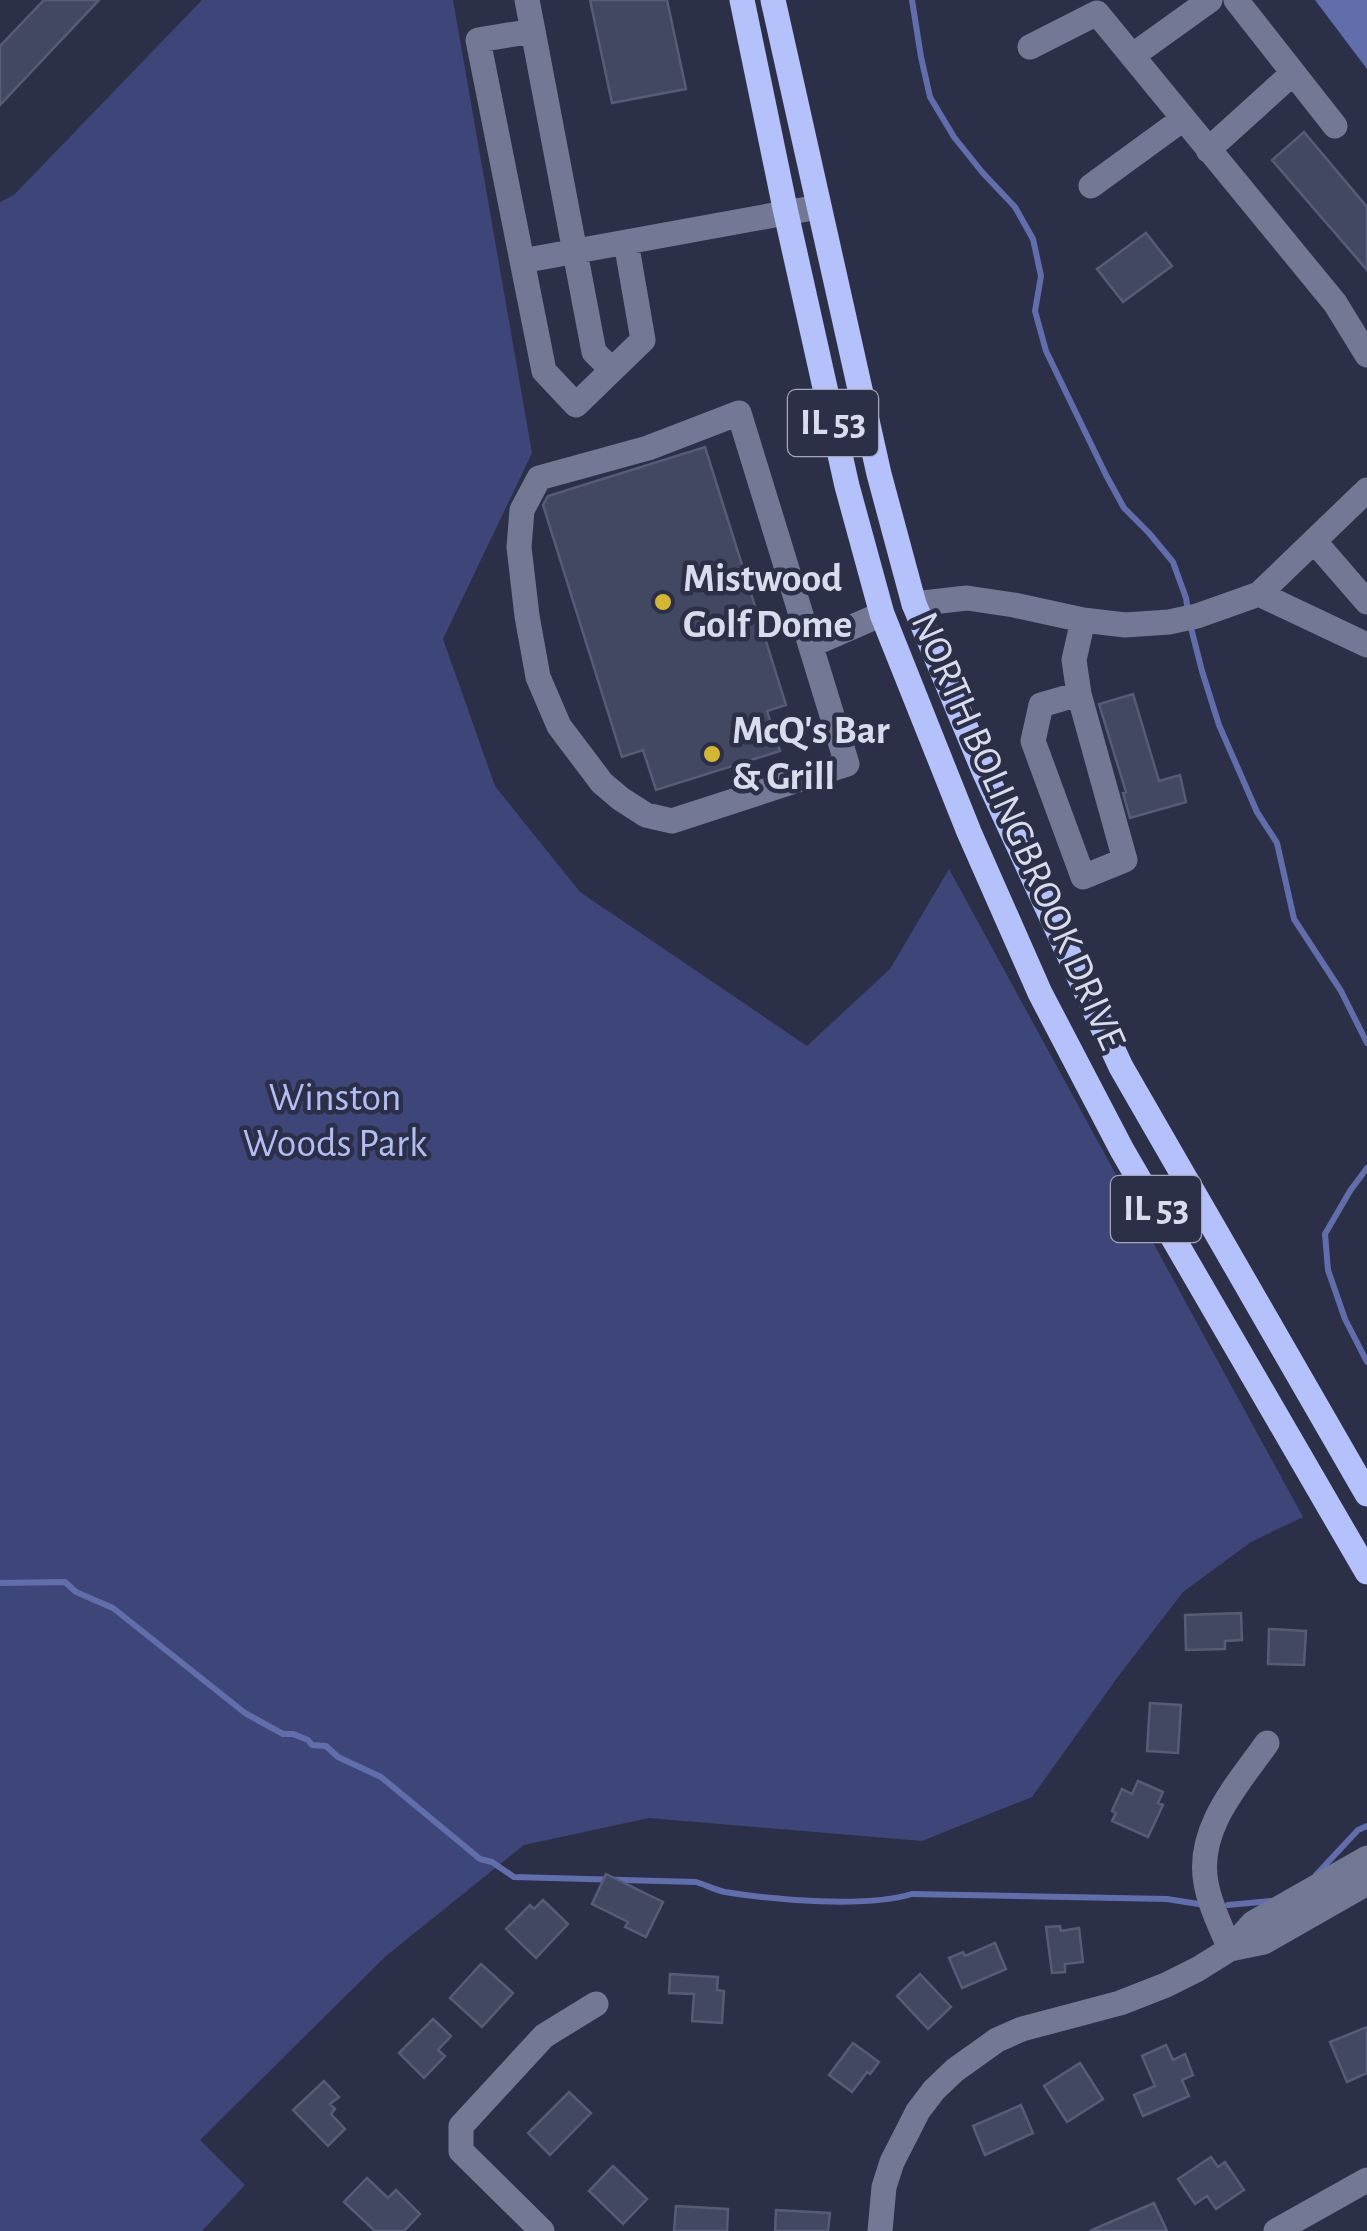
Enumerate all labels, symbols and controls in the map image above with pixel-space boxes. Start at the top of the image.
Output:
road number: IL 53 [788,390,878,456]
place label: Mistwood Golf Dome [683,559,852,645]
marker: Mistwood Golf Dome [652,591,674,613]
street label: NORTH BOLINGBROOK DRIVE [903,606,1133,1056]
place label: McQ's Bar & Grill [732,711,890,797]
marker: McQ's Bar & Grill [701,743,723,765]
park label: Winston Woods Park [243,1078,427,1164]
road number: IL 53 [1111,1176,1201,1242]

